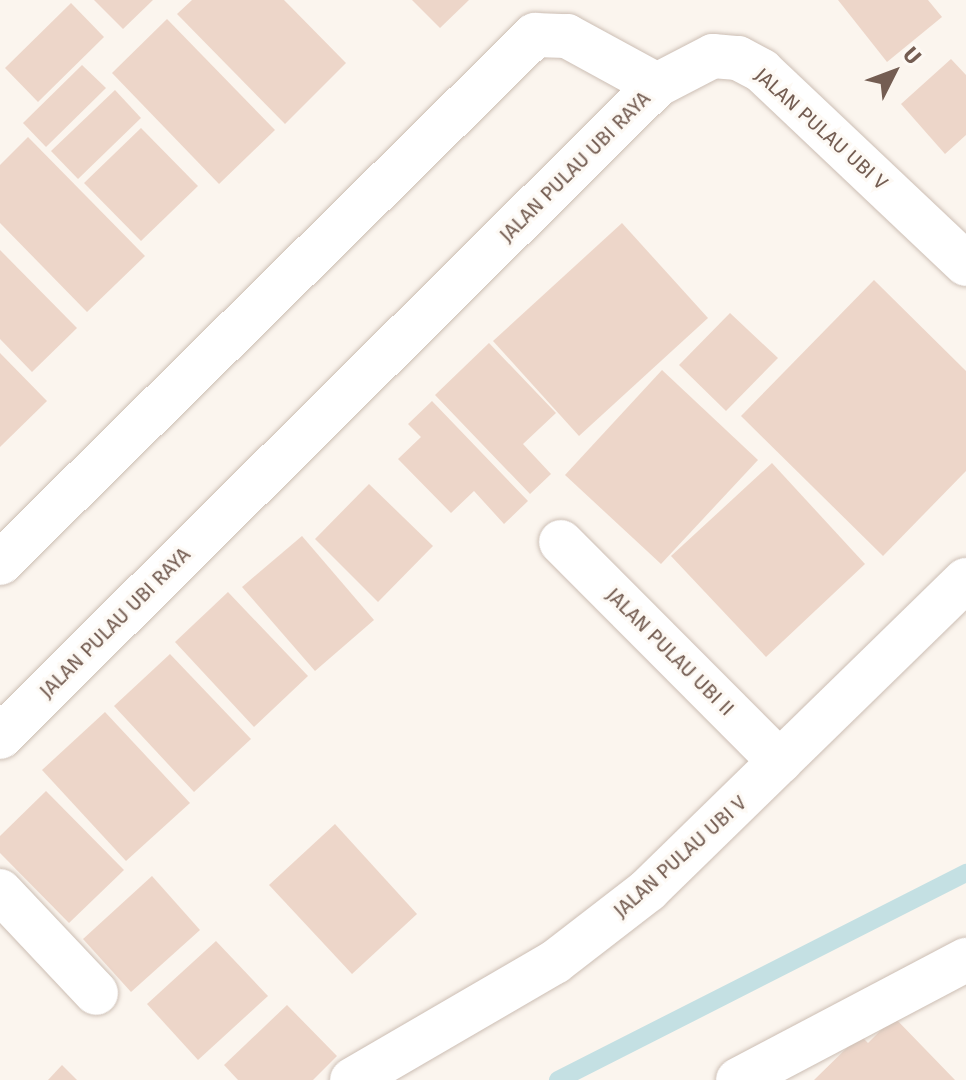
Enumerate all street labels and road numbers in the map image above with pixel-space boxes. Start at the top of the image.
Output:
street label: JALAN PULAU UBI V [750,63,892,195]
street label: JALAN PULAU UBI RAYA [495,87,655,247]
street label: JALAN PULAU UBI RAYA [35,543,195,703]
street label: JALAN PULAU UBI II [601,583,739,721]
street label: JALAN PULAU UBI V [609,791,751,923]

